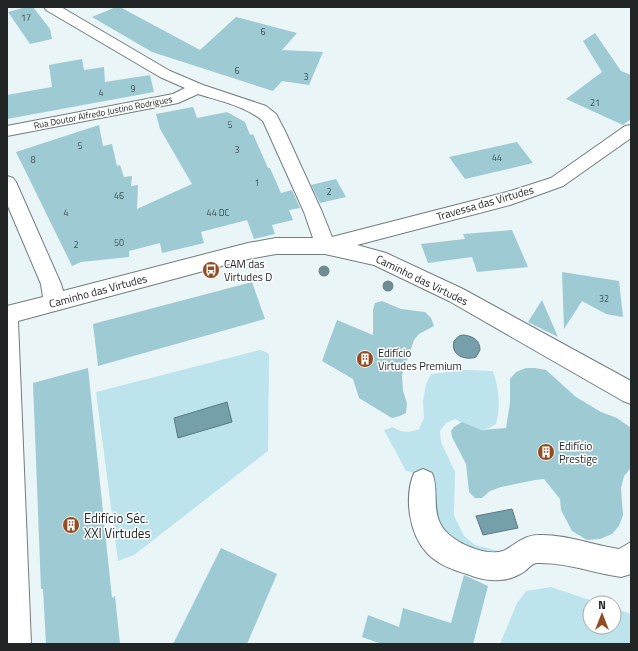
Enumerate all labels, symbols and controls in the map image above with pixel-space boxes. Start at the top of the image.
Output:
house number: 17 [21,11,31,24]
house number: 6 [260,25,266,38]
house number: 6 [234,64,240,77]
house number: 3 [303,70,309,83]
house number: 9 [130,82,136,95]
house number: 4 [98,86,104,99]
street label: Rua Doutor Alfredo Justino Rodrigues [33,92,173,132]
house number: 21 [590,96,600,109]
house number: 5 [227,118,233,131]
house number: 5 [77,139,83,152]
house number: 3 [234,143,240,156]
house number: 44 [492,151,502,164]
house number: 8 [30,153,36,166]
house number: 1 [254,176,260,189]
street label: Travessa das Virtudes [434,181,536,225]
house number: 2 [326,185,332,198]
house number: 46 [114,189,124,202]
house number: 4 [63,206,69,219]
house number: 44 DC [207,206,229,219]
house number: 50 [114,236,124,249]
house number: 2 [73,238,79,251]
street label: Caminho das Virtudes [373,251,471,309]
place label: CAM das Virtudes D [224,256,272,285]
bus stop icon: CAM das Virtudes D [201,260,221,280]
street label: Caminho das Virtudes [47,270,149,312]
house number: 32 [599,292,609,305]
place label: Edifício Virtudes Premium [378,345,462,374]
building icon: Edifício Virtudes Premium [355,349,375,369]
place label: Edifício Prestige [559,438,598,467]
building icon: Edifício Prestige [536,442,556,462]
place label: Edifício Séc. XXI Virtudes [84,508,150,543]
building icon: Edifício Séc. XXI Virtudes [61,515,81,535]
north arrow [582,595,622,635]
text: N [598,597,606,613]

